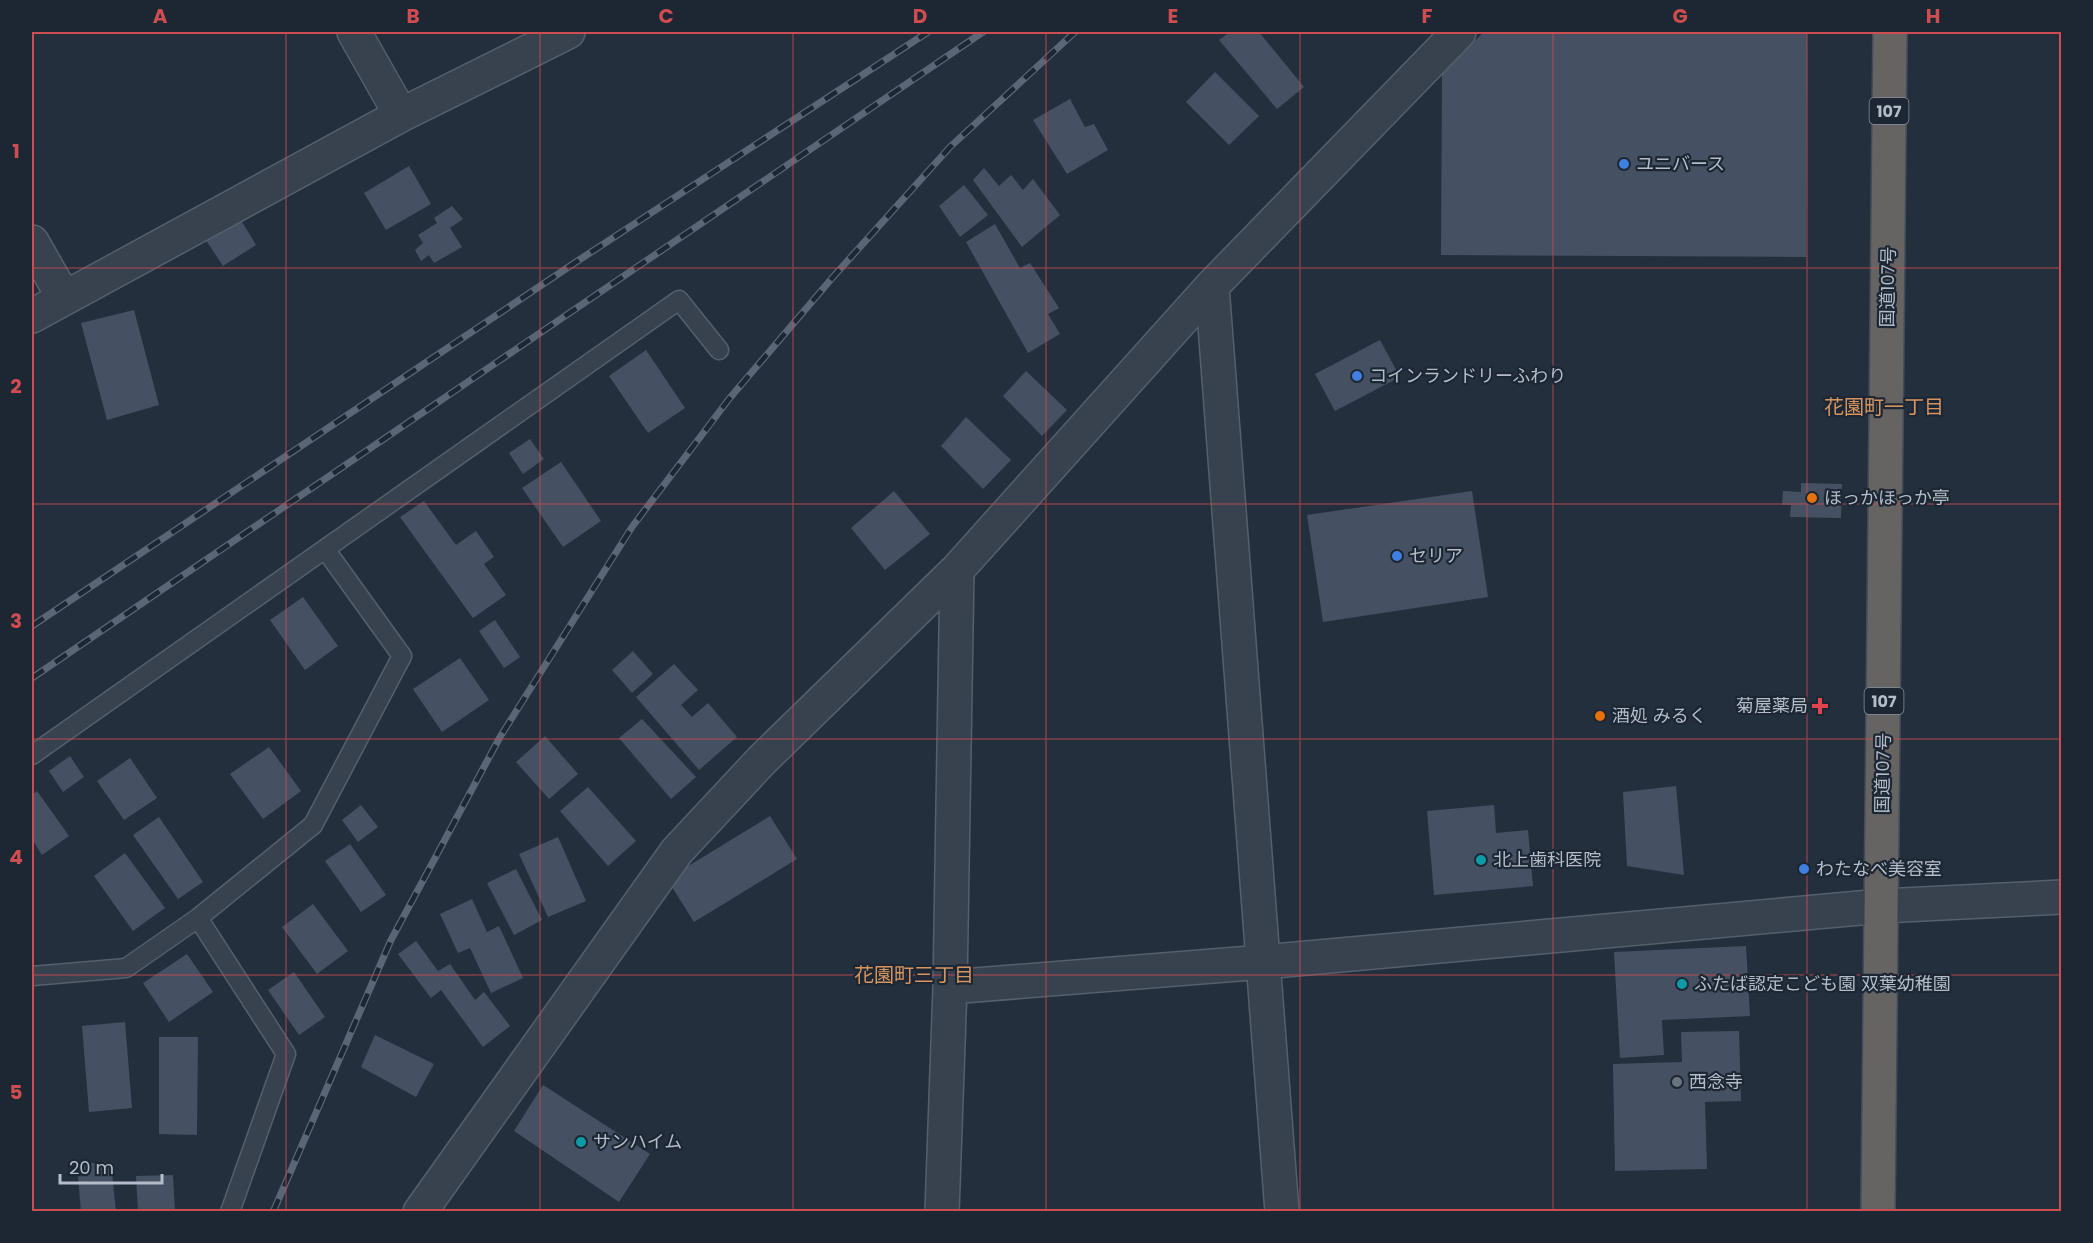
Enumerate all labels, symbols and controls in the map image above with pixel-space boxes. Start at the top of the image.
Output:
text: A [153,2,168,30]
text: B [406,2,420,30]
text: C [658,2,674,30]
text: D [913,2,927,30]
text: E [1168,2,1178,30]
text: F [1422,2,1433,30]
text: G [1672,2,1688,30]
text: H [1926,2,1940,30]
road number: 107 [1870,98,1908,124]
text: 1 [12,137,20,165]
place label: ユニバース [1636,151,1725,176]
marker: ユニバース [1617,157,1631,171]
street label: 国道107号 [1874,246,1901,328]
place label: コインランドリーふわり [1369,363,1566,388]
marker: コインランドリーふわり [1350,369,1364,383]
text: 2 [10,372,22,400]
district label: 花園町一丁目 [1824,393,1944,421]
place label: ほっかほっか亭 [1824,485,1950,510]
marker: ほっかほっか亭 [1805,491,1819,505]
place label: セリア [1409,543,1463,568]
marker: セリア [1390,549,1404,563]
text: 3 [10,607,22,635]
road number: 107 [1864,688,1904,714]
place label: 菊屋薬局 [1736,693,1808,718]
marker: 菊屋薬局 [1813,699,1827,713]
place label: 酒処 みるく [1612,703,1707,728]
marker: 酒処 みるく [1593,709,1607,723]
street label: 国道107号 [1869,732,1896,814]
text: 4 [9,843,23,871]
place label: 北上歯科医院 [1493,847,1601,872]
marker: 北上歯科医院 [1474,853,1488,867]
place label: わたなべ美容室 [1816,856,1942,881]
marker: わたなべ美容室 [1797,862,1811,876]
district label: 花園町三丁目 [854,961,974,989]
place label: ふたば認定こども園 双葉幼稚園 [1694,971,1951,996]
marker: ふたば認定こども園 双葉幼稚園 [1675,977,1689,991]
place label: 西念寺 [1689,1069,1743,1094]
marker: 西念寺 [1670,1075,1684,1089]
text: 5 [10,1078,23,1106]
place label: サンハイム [593,1129,682,1154]
marker: サンハイム [574,1135,588,1149]
scale bar [60,1147,162,1185]
text: 20 m [69,1155,114,1180]

